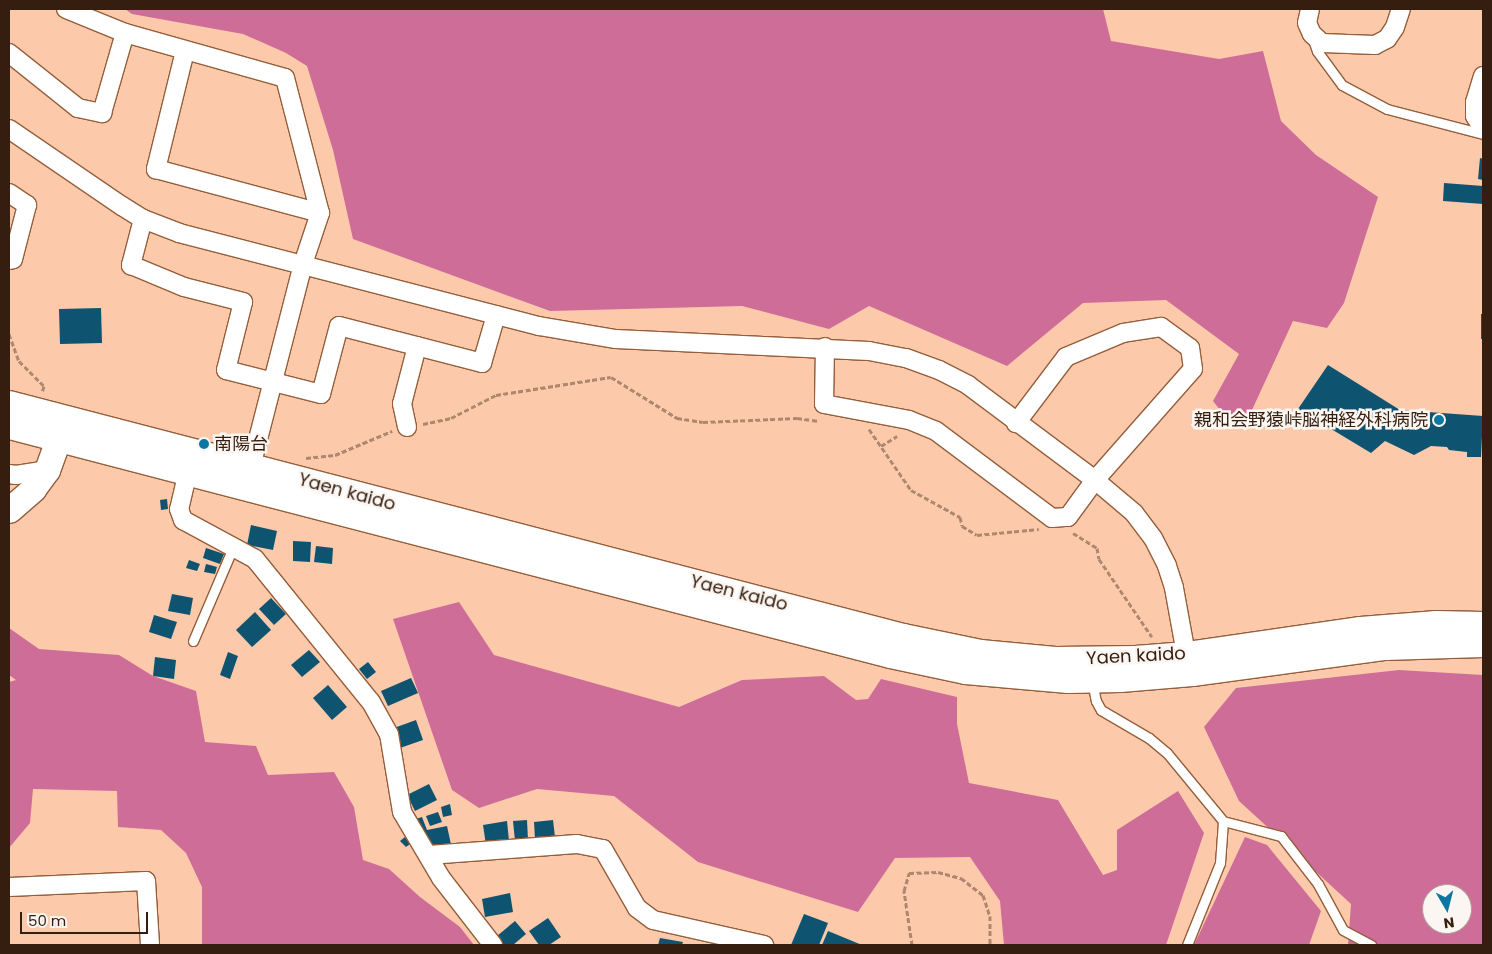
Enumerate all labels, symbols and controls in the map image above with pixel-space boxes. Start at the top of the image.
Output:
place label: 親和会野猿峠脳神経外科病院 [1194,409,1428,431]
marker: 親和会野猿峠脳神経外科病院 [1432,413,1446,427]
place label: 南陽台 [214,433,268,455]
marker: 南陽台 [198,438,210,450]
street label: Yaen kaido [296,469,398,515]
street label: Yaen kaido [688,570,790,616]
street label: Yaen kaido [1086,643,1186,669]
north arrow [1422,884,1472,934]
scale bar [22,902,150,934]
text: 50 m [28,910,66,931]
text: N [1442,912,1456,933]

